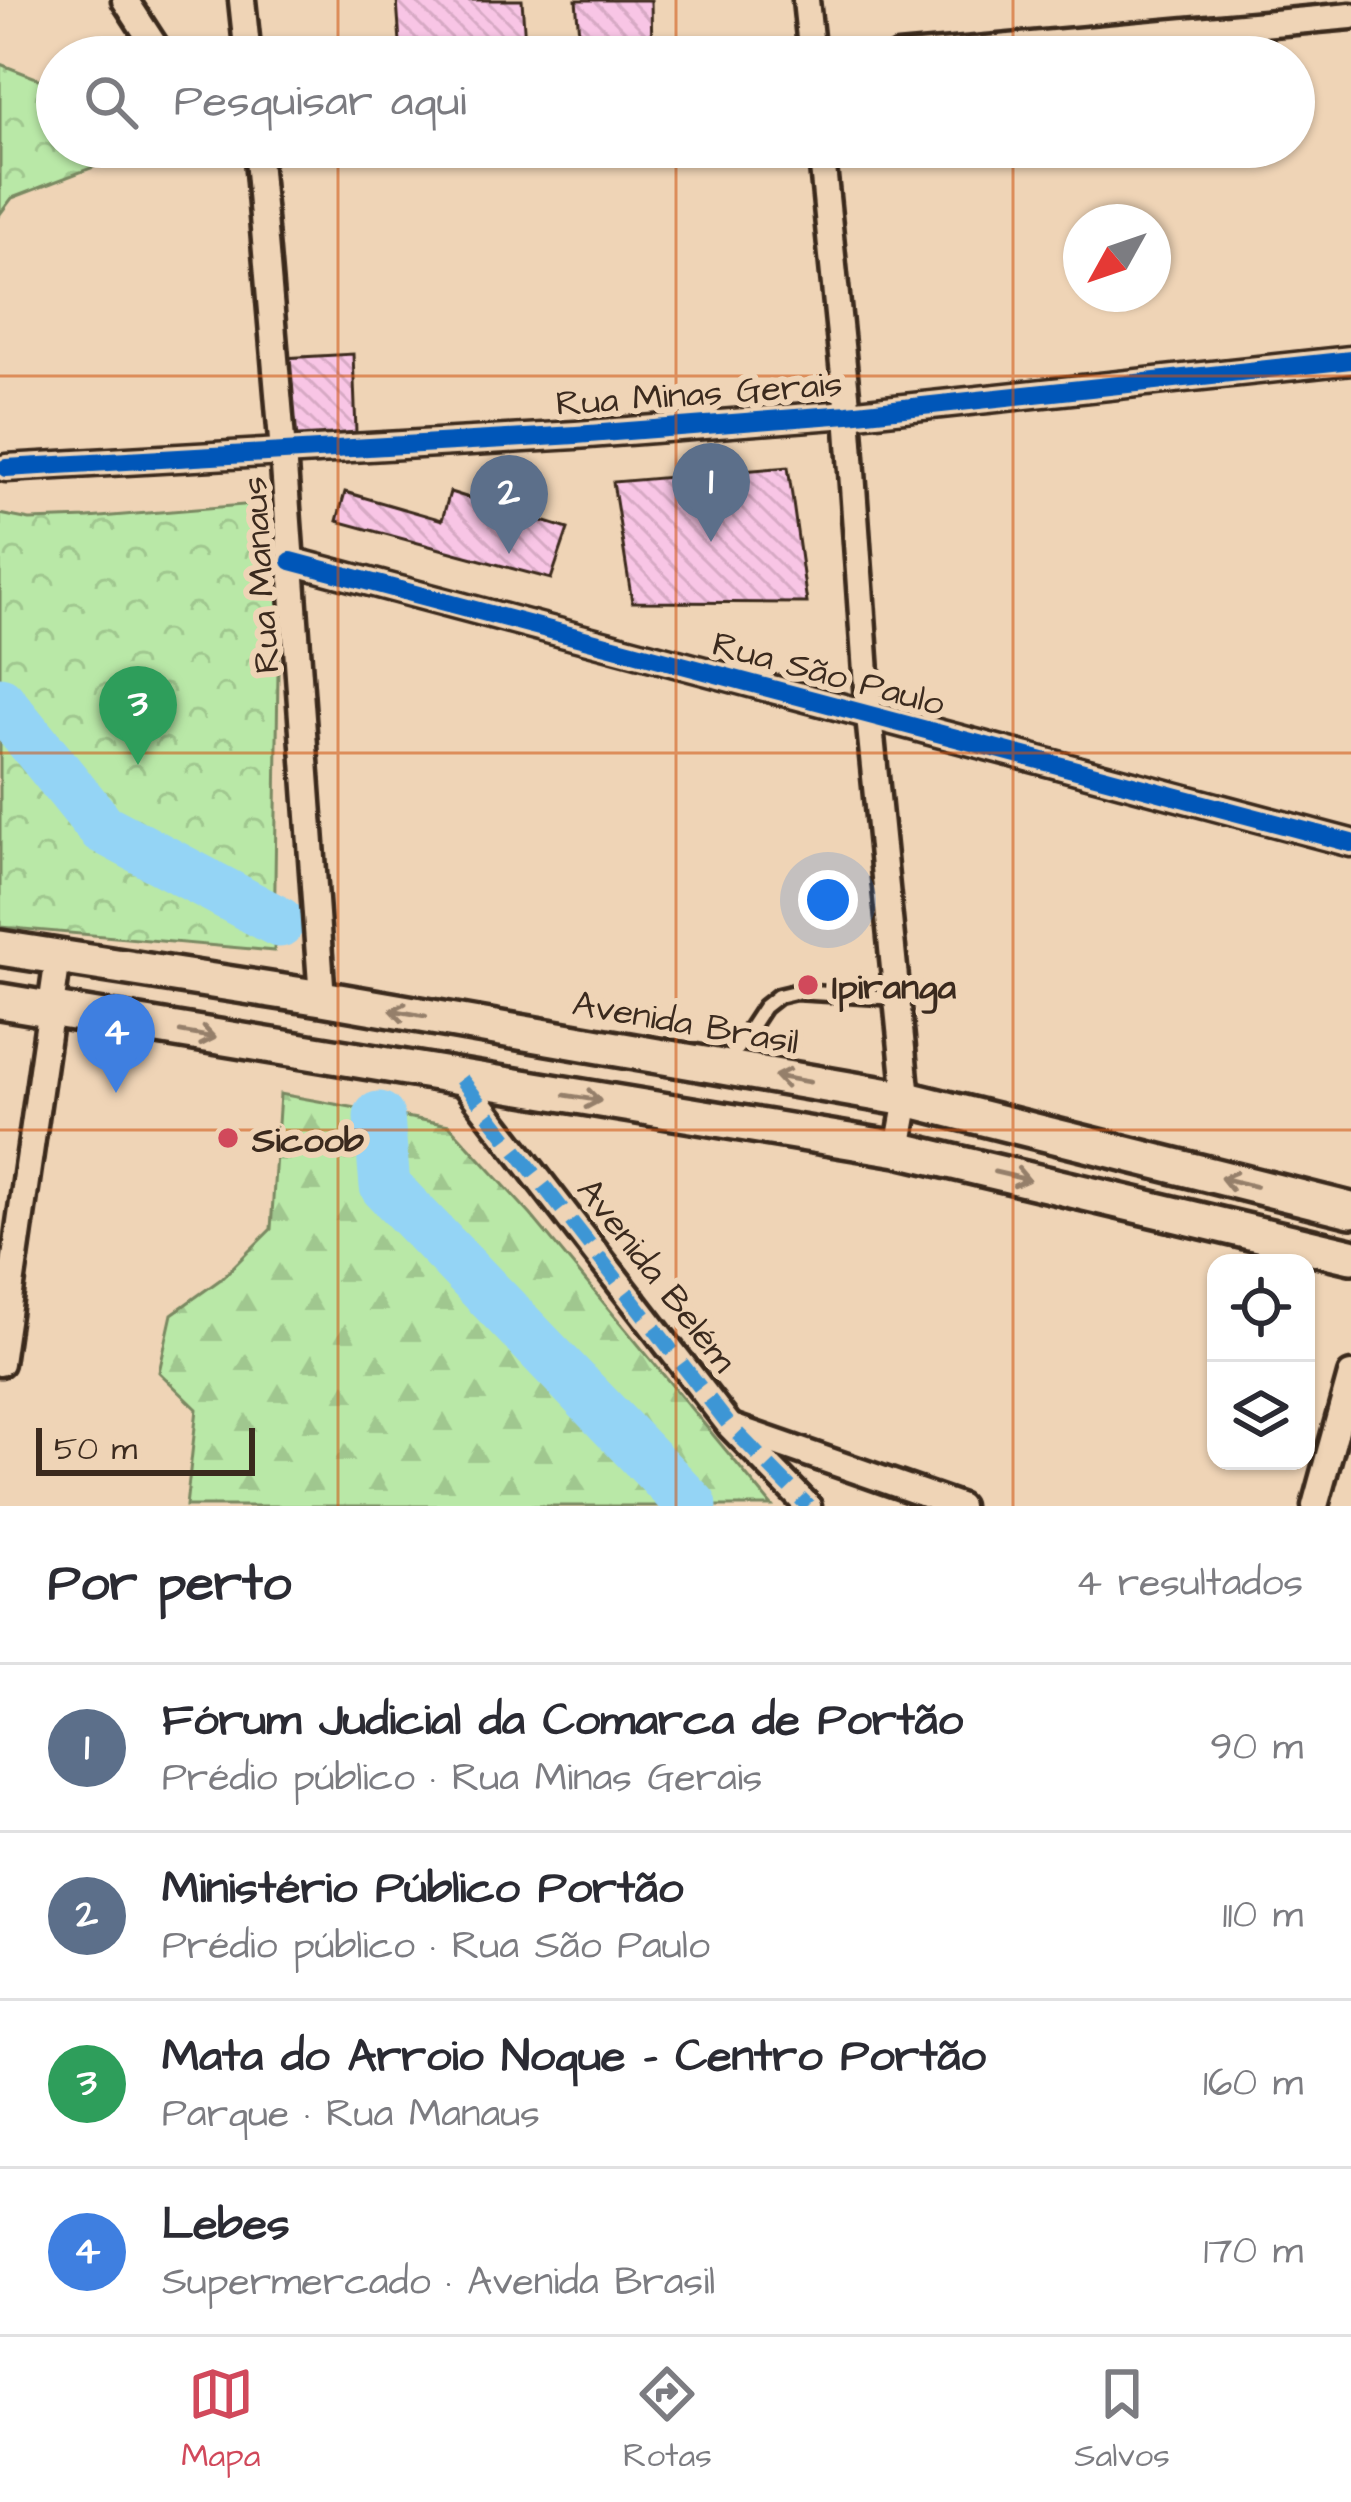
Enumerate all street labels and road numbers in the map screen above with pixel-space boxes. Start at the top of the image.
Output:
street label: Rua Minas Gerais [554,359,844,430]
street label: Rua Manaus [229,475,294,675]
street label: Rua São Paulo [707,619,950,730]
street label: Avenida Brasil [568,978,803,1068]
street label: Avenida Belém [564,1168,748,1383]

